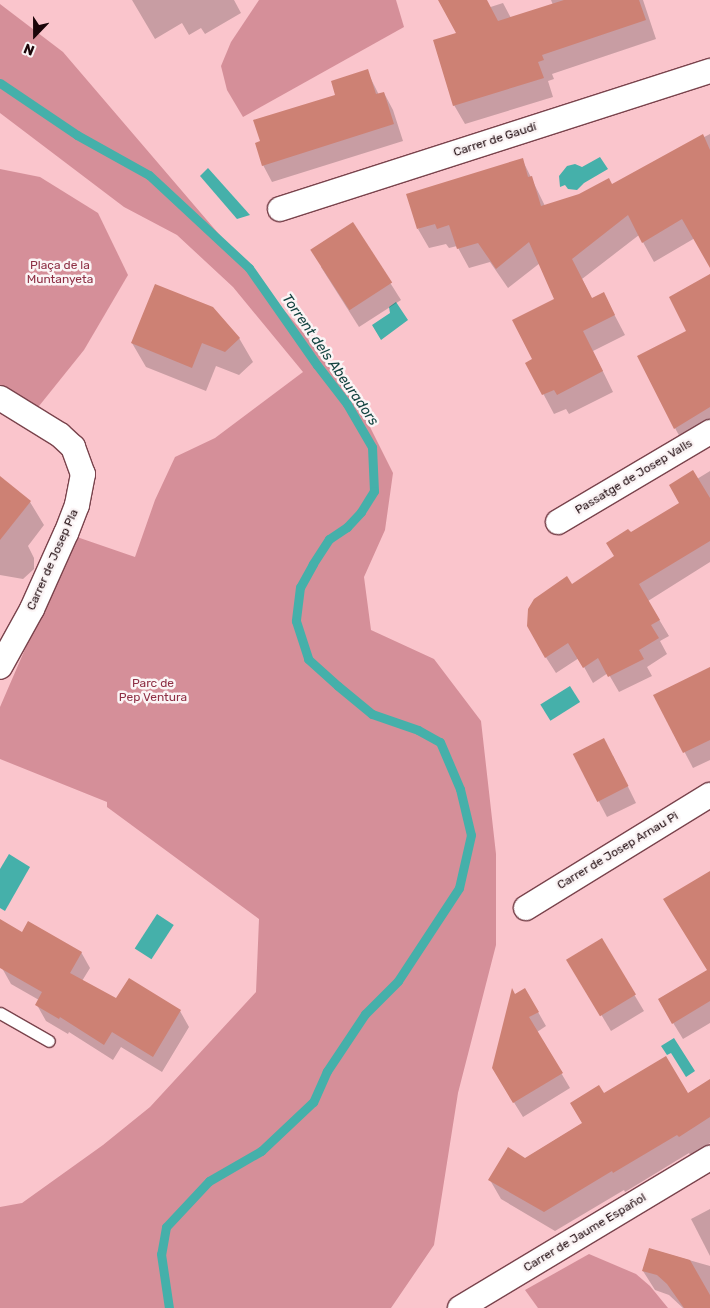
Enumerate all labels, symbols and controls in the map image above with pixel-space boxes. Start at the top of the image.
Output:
north arrow [10,10,60,60]
text: N [21,40,37,59]
street label: Carrer de Gaudí [452,120,538,160]
park label: Plaça de la Muntanyeta [27,259,93,287]
water label: Torrent dels Abeuradors [278,291,382,429]
street label: Passatge de Josep Valls [573,436,695,518]
street label: Carrer de Josep Pla [24,507,82,613]
park label: Parc de Pep Ventura [119,677,187,705]
street label: Carrer de Josep Arnau Pi [555,809,681,893]
street label: Carrer de Jaume Español [521,1191,649,1275]

